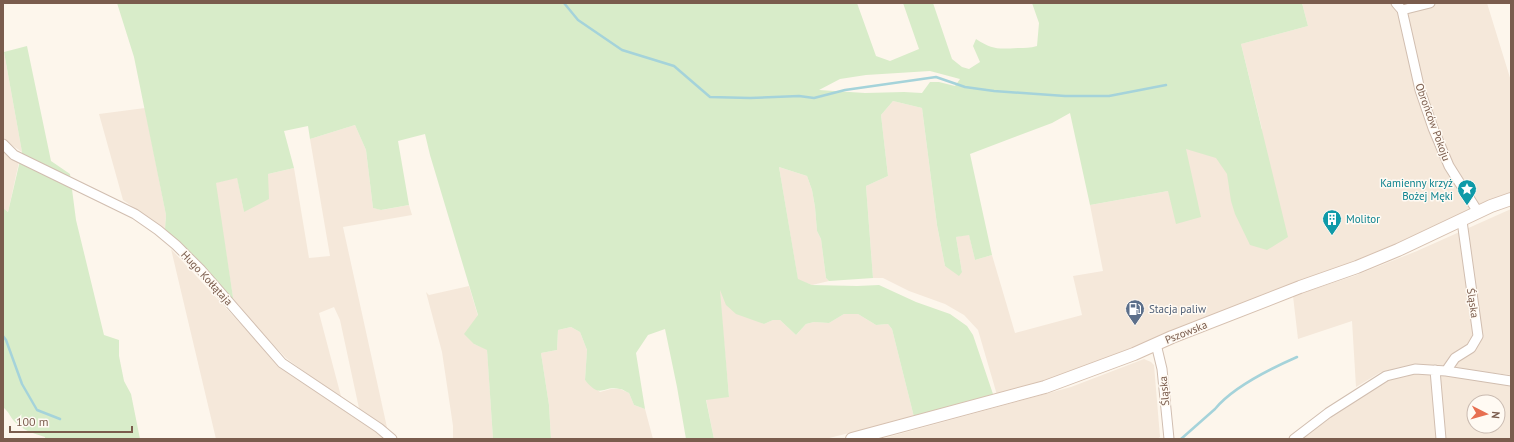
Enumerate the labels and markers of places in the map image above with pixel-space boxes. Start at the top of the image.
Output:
place label: Kamienny krzyż Bożej Męki [1380,176,1453,203]
place icon: Kamienny krzyż Bożej Męki [1456,178,1478,206]
building icon: Molitor [1321,208,1343,236]
place label: Molitor [1346,212,1380,226]
fuel station icon: Stacja paliw [1124,298,1146,326]
place label: Stacja paliw [1149,302,1206,316]

